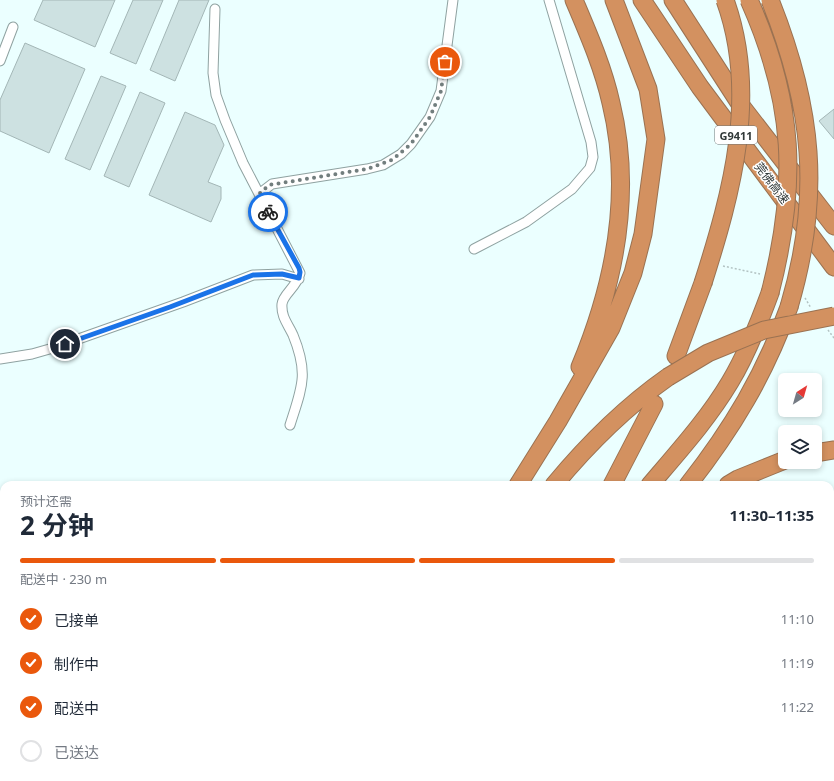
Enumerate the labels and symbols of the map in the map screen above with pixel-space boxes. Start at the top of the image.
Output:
pin [428,45,462,79]
road number: G9411 [715,126,757,144]
street label: 莞佛高速 [751,159,793,207]
courier [248,192,288,232]
pin [48,327,82,361]
north arrow [778,373,822,417]

